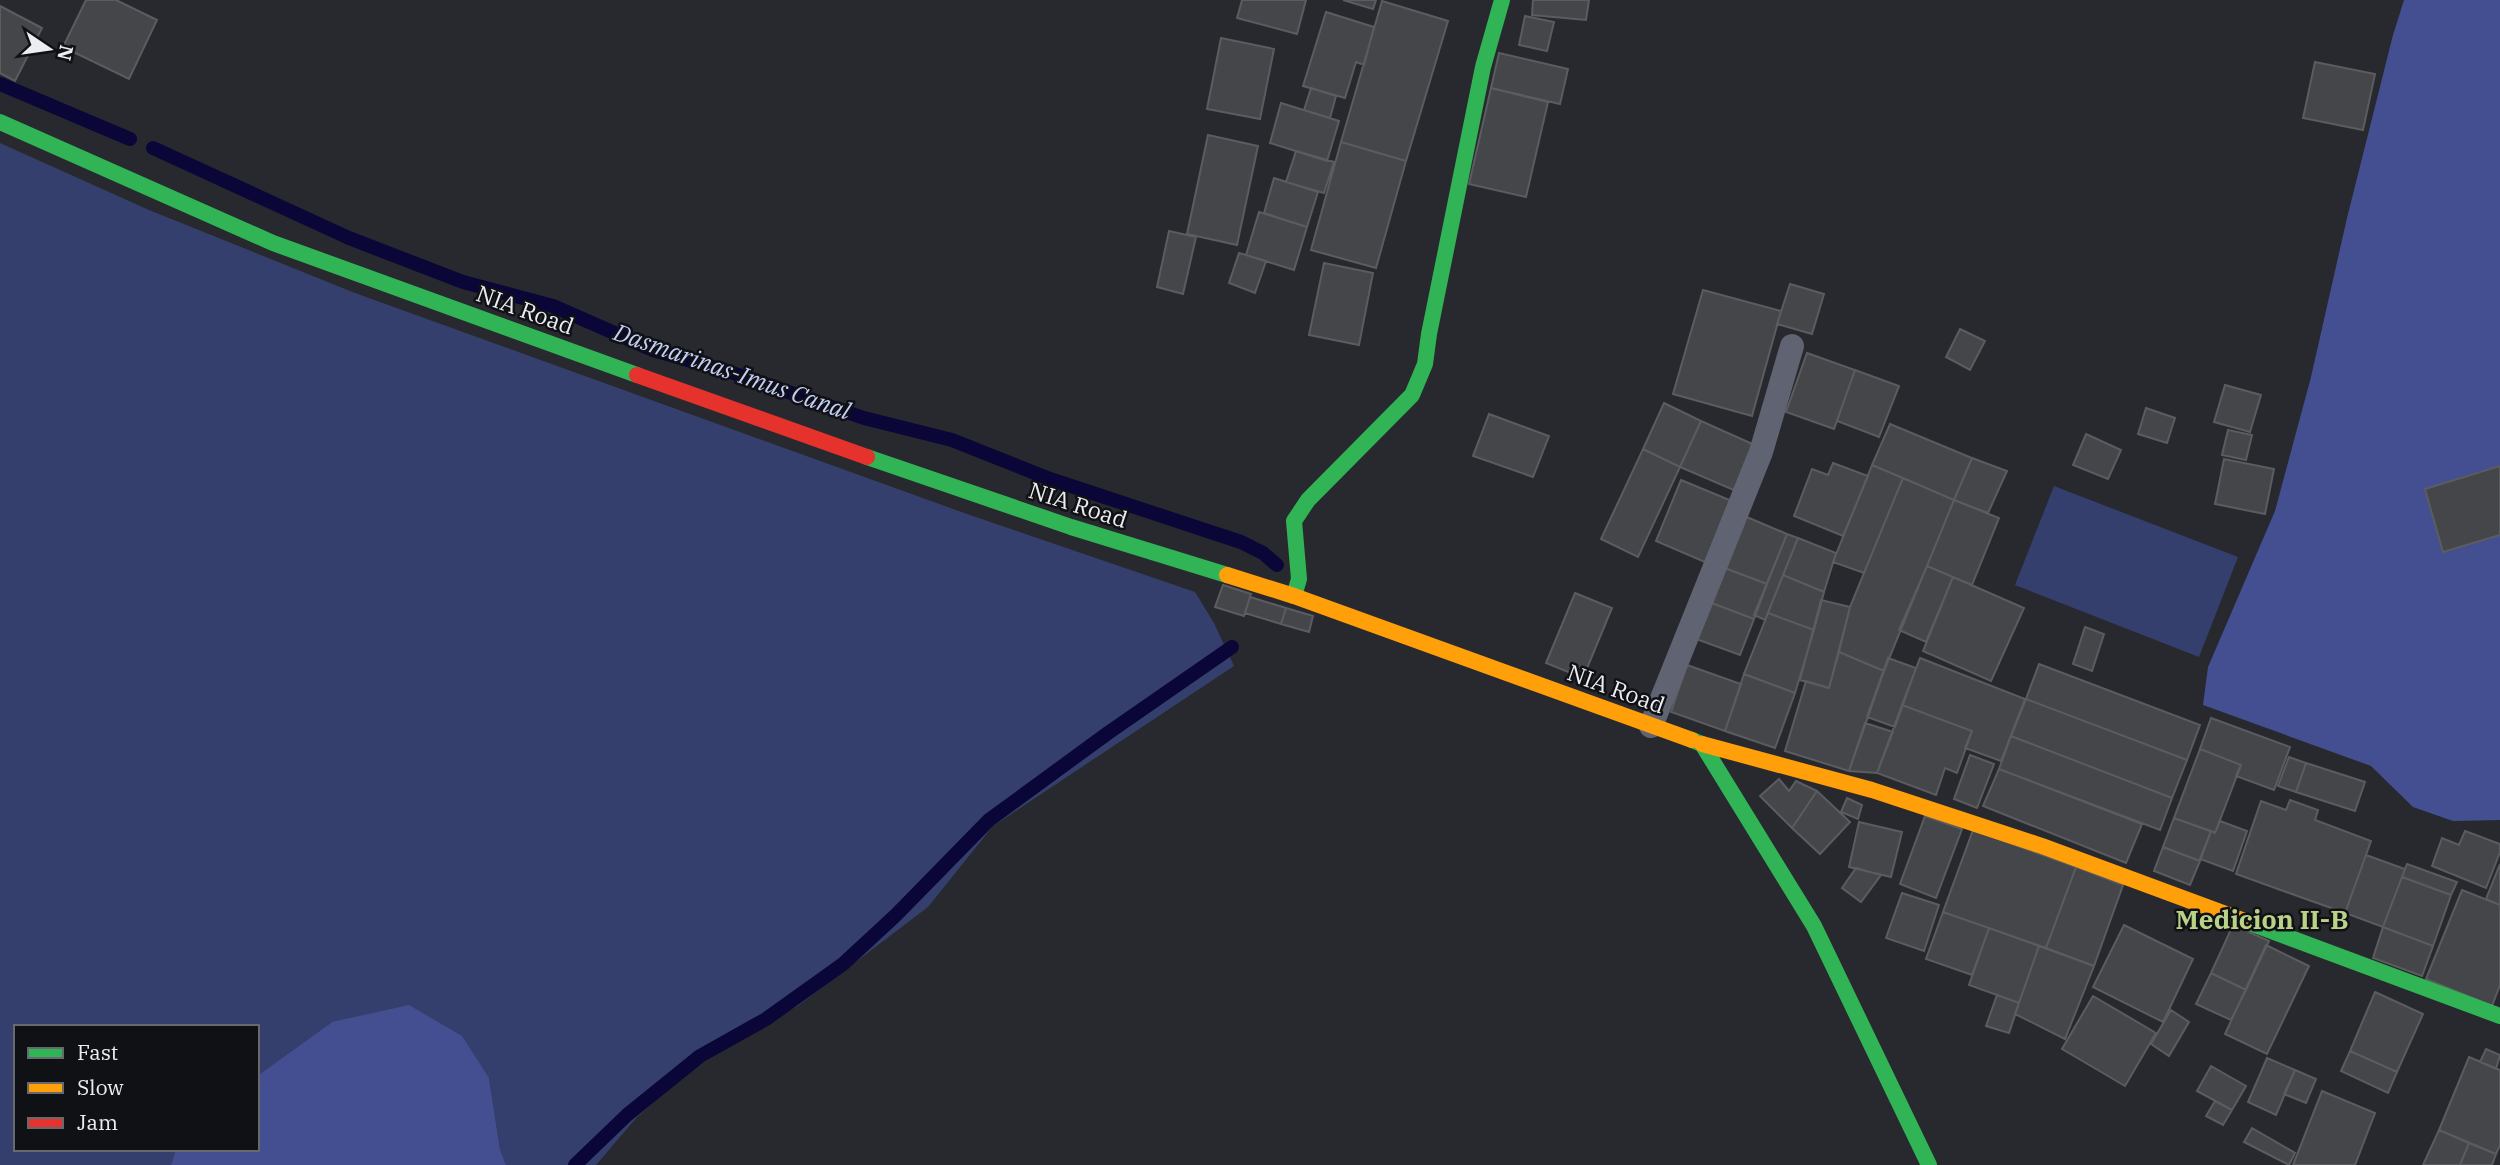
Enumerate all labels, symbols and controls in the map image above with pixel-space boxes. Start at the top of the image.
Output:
north arrow [14,14,84,84]
text: N [52,43,79,63]
street label: NIA Road [472,278,578,341]
water label: Dasmarinas-Imus Canal [609,315,856,427]
street label: NIA Road [1025,474,1131,534]
street label: NIA Road [1563,657,1669,720]
district label: Medicion II-B [2176,902,2348,936]
legend [14,1025,259,1151]
text: Fast [77,1038,118,1066]
text: Slow [77,1073,124,1101]
text: Jam [77,1108,118,1136]

